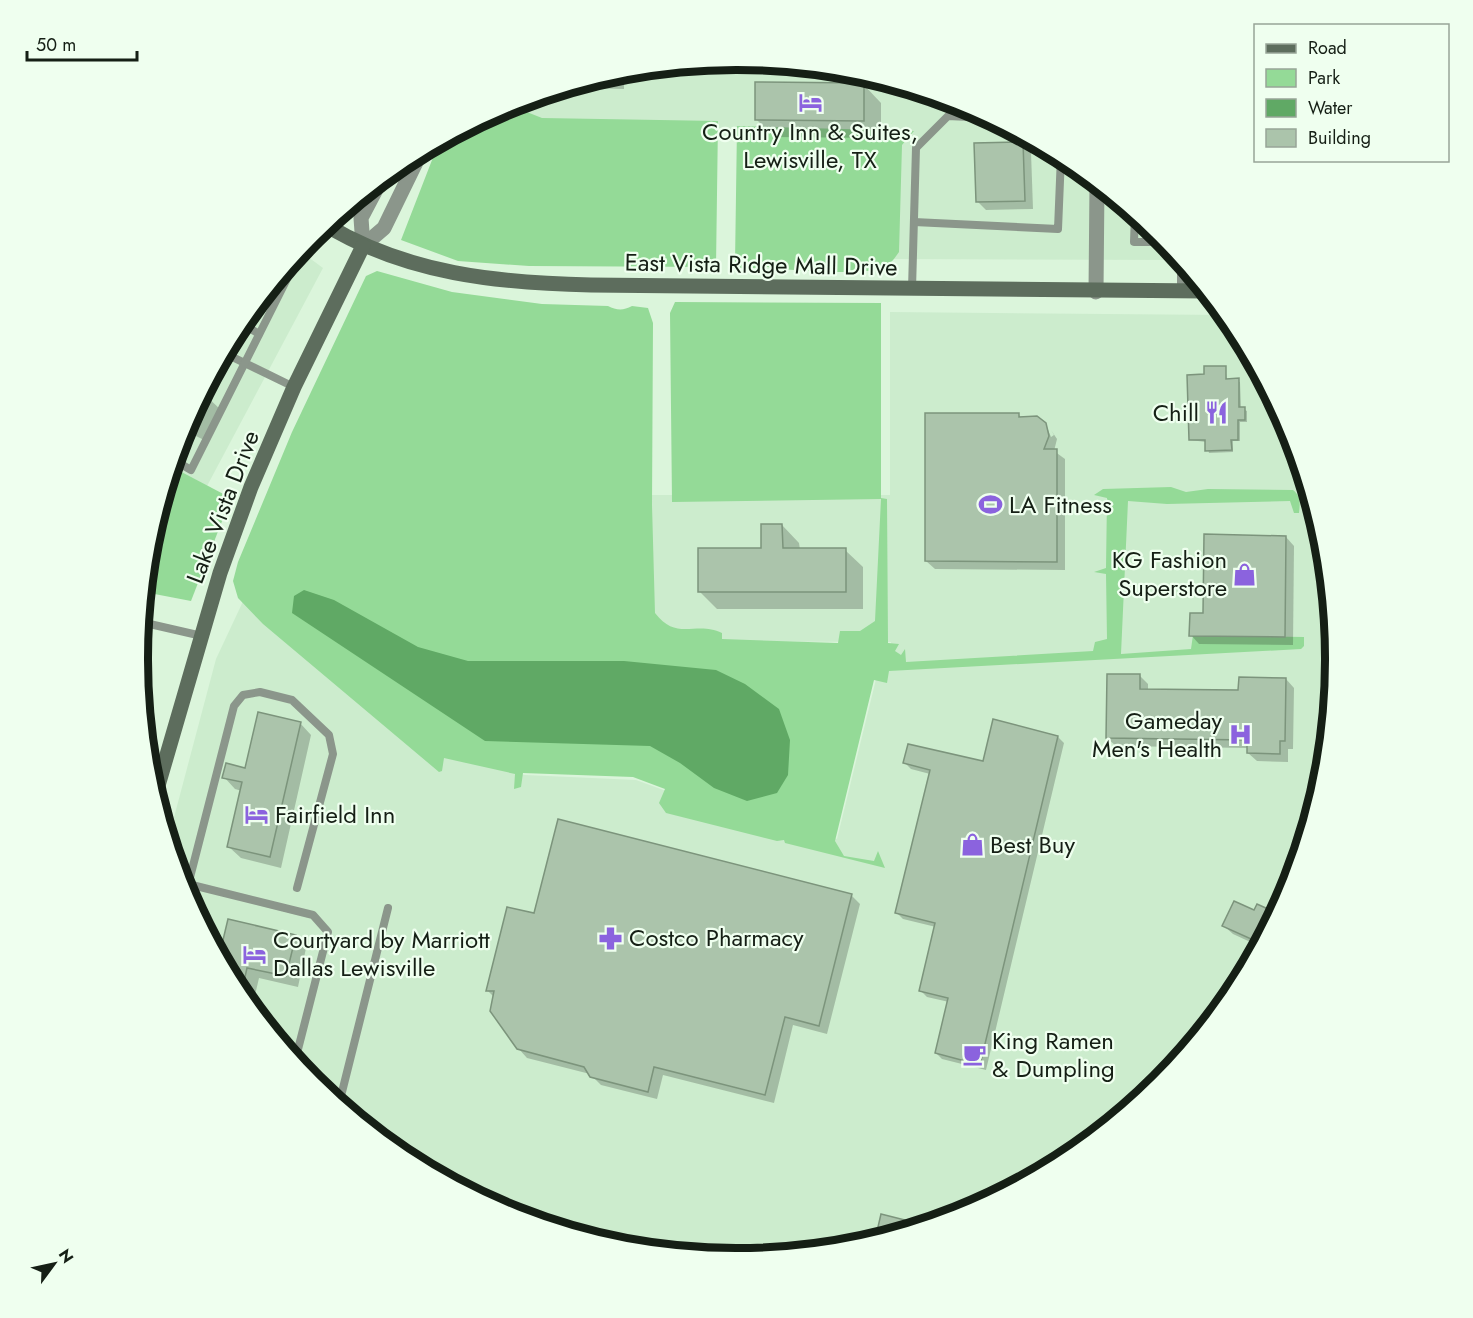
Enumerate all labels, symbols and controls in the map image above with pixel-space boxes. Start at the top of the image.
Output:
scale bar [27,24,136,62]
legend [1254,24,1449,162]
text: 50 m [36,32,76,58]
text: Road [1308,35,1347,61]
text: Park [1308,65,1340,91]
hotel icon: Country Inn & Suites, Lewisville, TX [797,89,823,115]
text: Water [1308,95,1353,121]
place label: Country Inn & Suites, Lewisville, TX [702,114,918,177]
text: Building [1308,125,1371,151]
street label: East Vista Ridge Mall Drive [624,245,898,284]
place label: Chill [1153,395,1199,430]
restaurant icon: Chill [1204,400,1230,426]
street label: Lake Vista Drive [177,425,268,589]
place label: LA Fitness [1009,487,1112,522]
sports icon: LA Fitness [978,492,1004,518]
place label: KG Fashion Superstore [1112,542,1227,605]
shop icon: KG Fashion Superstore [1232,561,1258,587]
place label: Gameday Men's Health [1092,703,1222,766]
hospital icon: Gameday Men's Health [1227,722,1253,748]
place label: Fairfield Inn [275,797,395,832]
hotel icon: Fairfield Inn [244,802,270,828]
place label: Best Buy [990,827,1075,862]
shop icon: Best Buy [959,832,985,858]
place label: Costco Pharmacy [629,920,804,955]
place label: Courtyard by Marriott Dallas Lewisville [273,922,490,985]
pharmacy icon: Costco Pharmacy [598,925,624,951]
hotel icon: Courtyard by Marriott Dallas Lewisville [242,941,268,967]
place label: King Ramen & Dumpling [992,1023,1115,1086]
cafe icon: King Ramen & Dumpling [961,1042,987,1068]
north arrow [24,1234,84,1294]
text: N [53,1245,79,1268]

